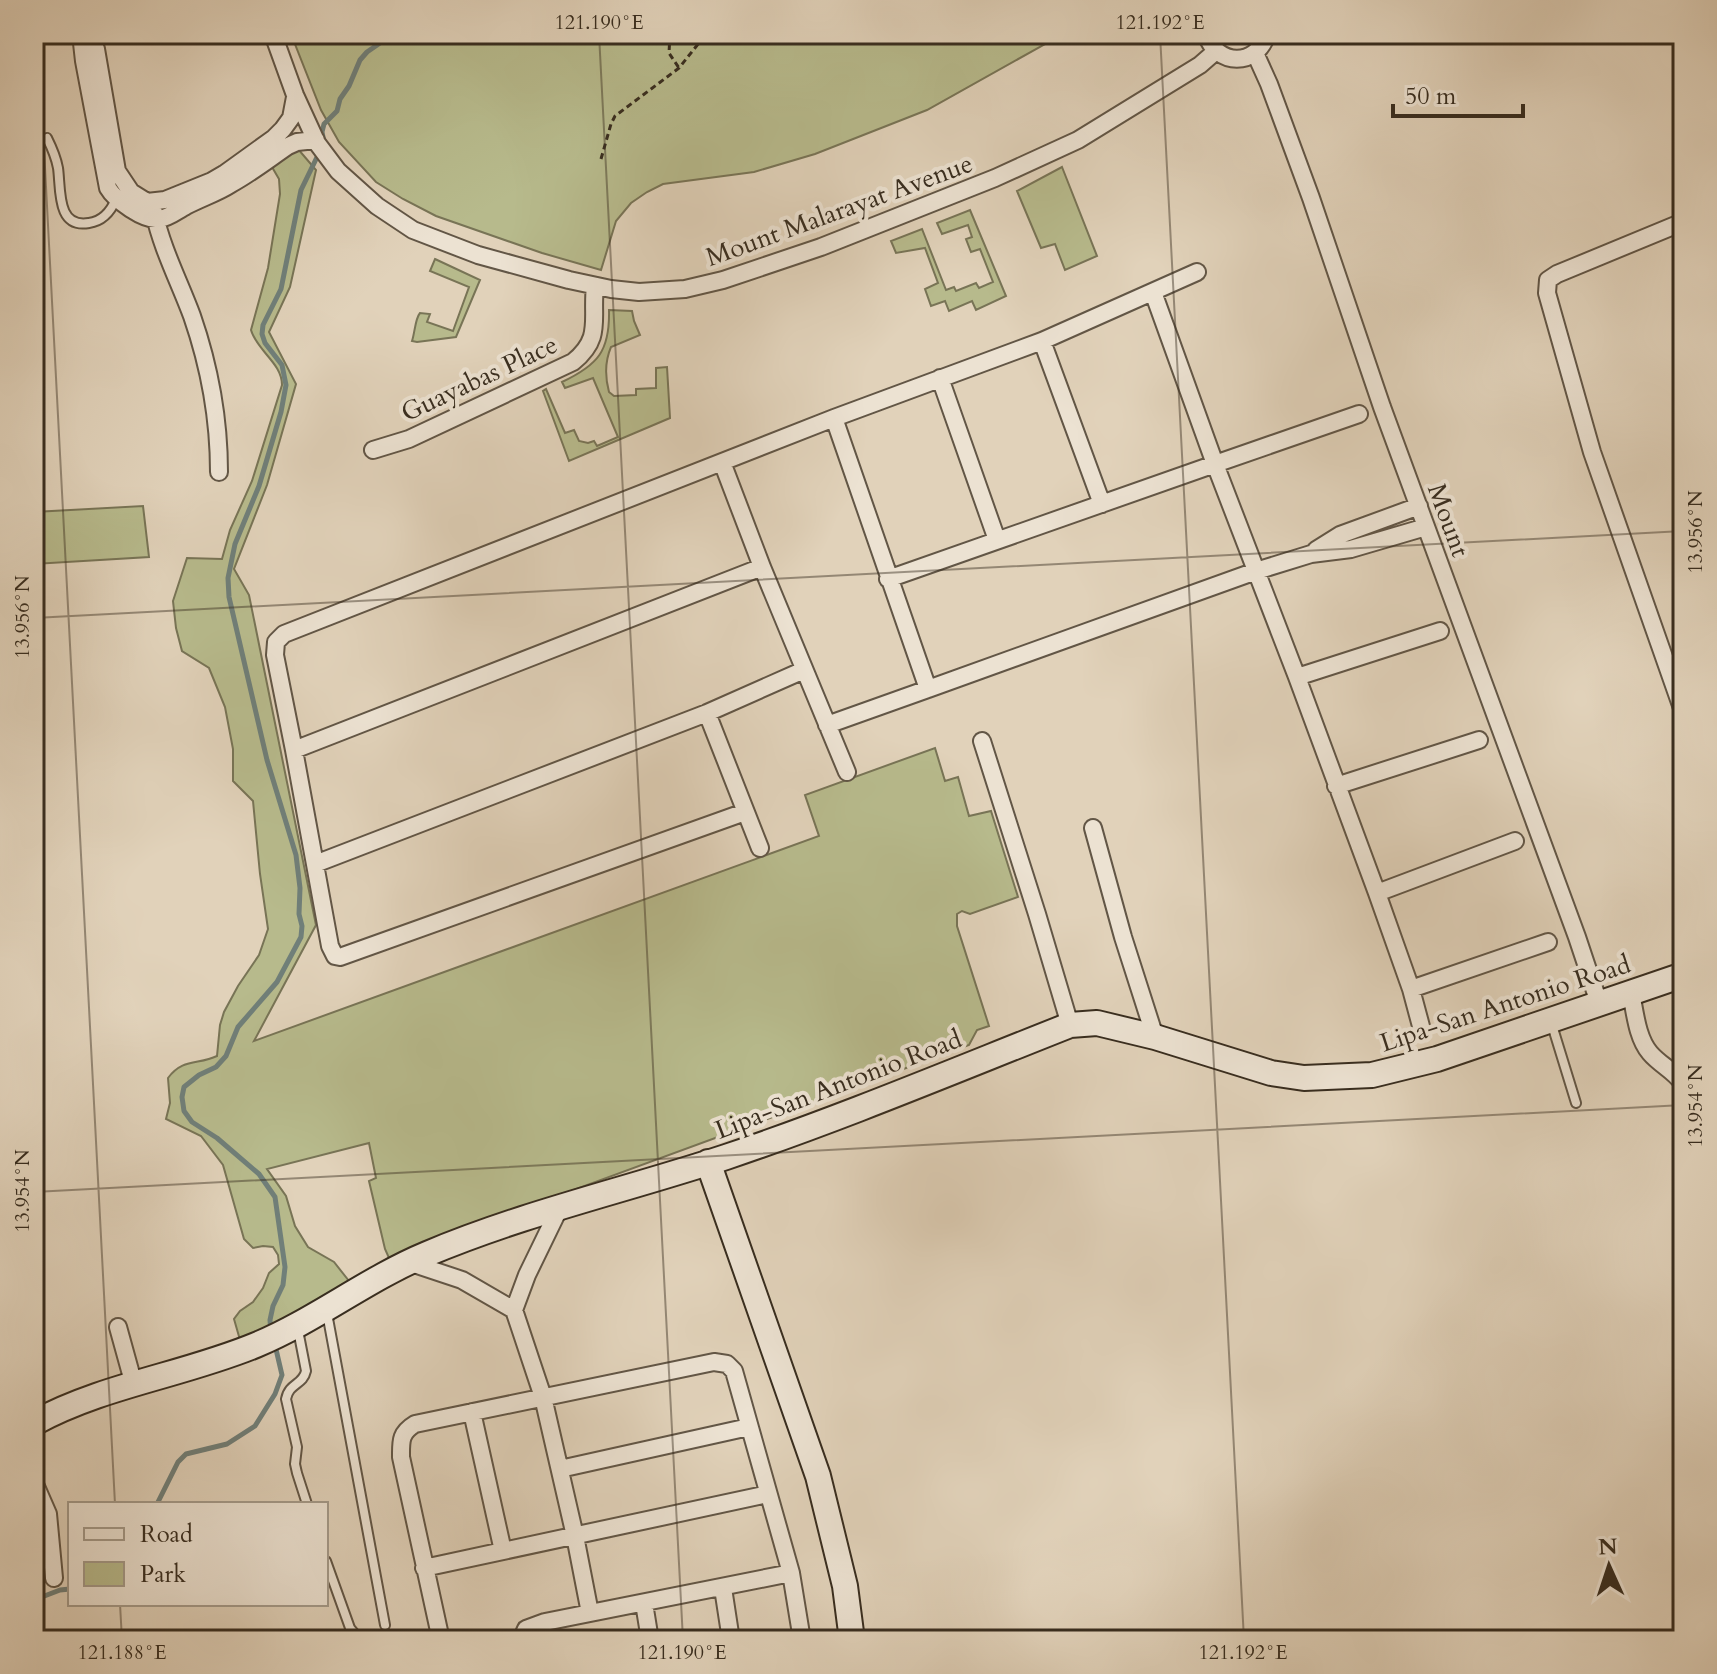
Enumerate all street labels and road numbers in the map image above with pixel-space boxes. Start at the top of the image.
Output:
street label: Mount Malarayat Avenue [701,146,977,275]
street label: Guayabas Place [395,327,563,430]
street label: Mount [1419,479,1478,562]
street label: Lipa-San Antonio Road [1375,946,1635,1061]
street label: Lipa-San Antonio Road [710,1021,967,1148]

